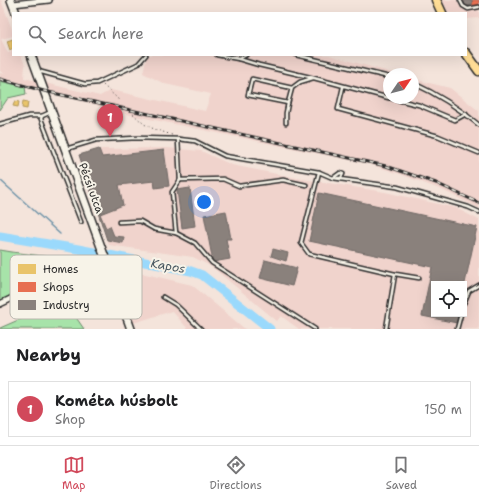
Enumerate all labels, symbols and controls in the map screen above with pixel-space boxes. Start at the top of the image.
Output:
search box [12,12,467,56]
icon: search [26,23,48,45]
text: Search here [58,24,144,44]
north arrow [383,68,419,104]
pin: 1 [97,104,123,137]
street label: Pécsi utca [75,161,107,215]
your location [194,192,214,212]
legend [10,255,142,319]
water label: Kapos [149,255,187,277]
text: Homes [43,262,79,277]
text: Shops [43,280,74,295]
map controls [431,281,467,317]
button: locate [431,281,467,317]
text: Industry [43,298,90,313]
text: Nearby [16,344,81,366]
text: Kométa húsbolt [55,391,178,411]
text: 1 [27,401,33,418]
text: 150 m [424,401,462,418]
text: Shop [55,411,85,428]
tab: Map [62,454,86,493]
tab: Directions [209,454,262,493]
tab: Saved [386,454,417,493]

